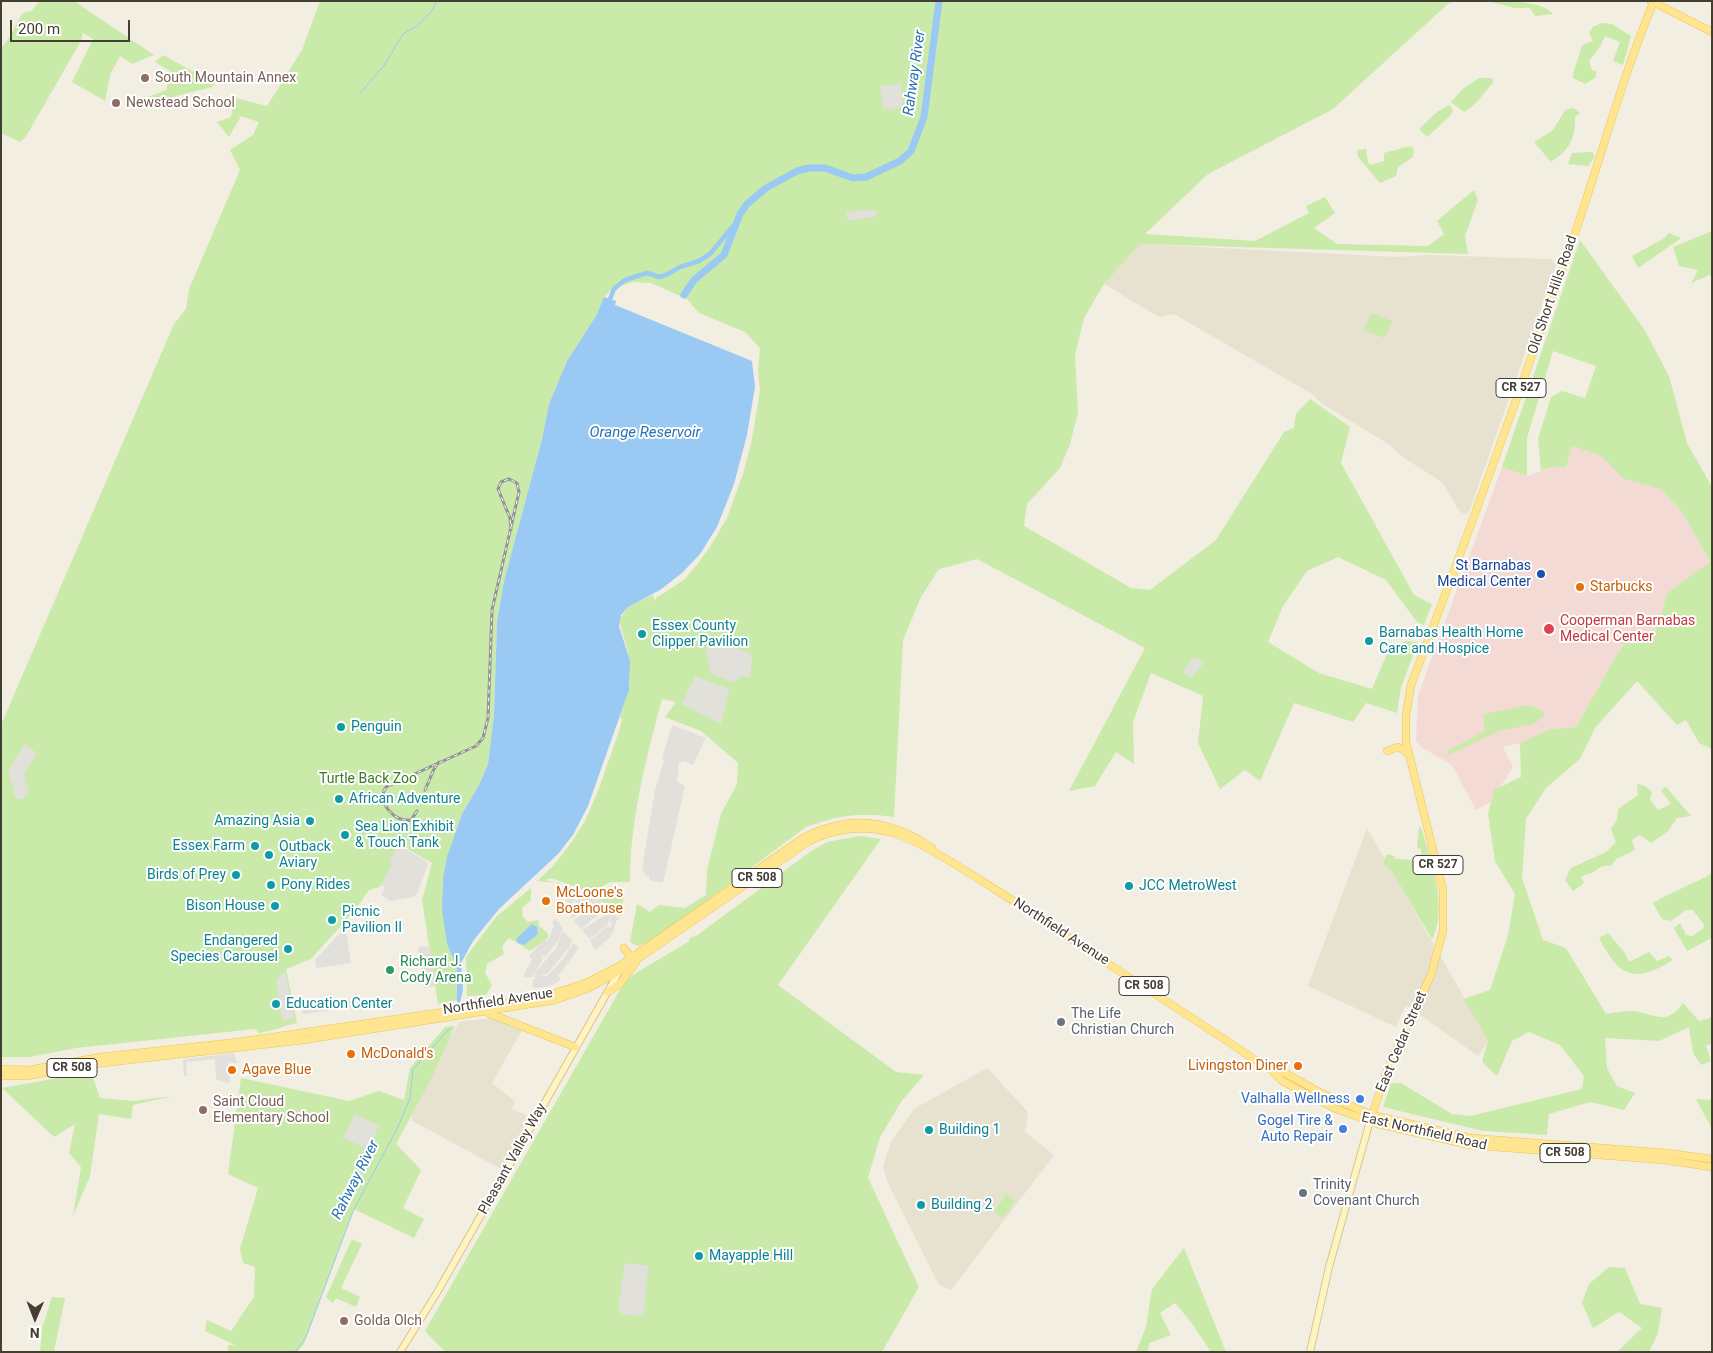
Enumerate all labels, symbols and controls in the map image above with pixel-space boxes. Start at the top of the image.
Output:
scale bar [12,10,132,42]
text: 200 m [18,20,60,38]
water label: Rahway River [900,29,930,117]
place label: South Mountain Annex [155,70,296,86]
marker: South Mountain Annex [139,72,151,84]
place label: Newstead School [126,95,235,111]
marker: Newstead School [110,97,122,109]
street label: Old Short Hills Road [1525,233,1581,357]
road number: CR 527 [1496,378,1546,398]
water label: Orange Reservoir [590,424,700,442]
place label: St Barnabas Medical Center [1437,558,1531,590]
marker: St Barnabas Medical Center [1535,568,1547,580]
place label: Starbucks [1590,579,1652,595]
marker: Starbucks [1574,581,1586,593]
place label: Cooperman Barnabas Medical Center [1560,613,1695,646]
place label: Essex County Clipper Pavilion [652,618,748,650]
marker: Cooperman Barnabas Medical Center [1542,622,1556,636]
place label: Barnabas Health Home Care and Hospice [1379,625,1523,658]
marker: Essex County Clipper Pavilion [636,628,648,640]
marker: Barnabas Health Home Care and Hospice [1363,635,1375,647]
place label: Penguin [351,719,402,735]
marker: Penguin [335,721,347,733]
park label: Turtle Back Zoo [319,771,417,787]
place label: African Adventure [349,791,461,807]
marker: African Adventure [333,793,345,805]
place label: Amazing Asia [214,813,300,829]
marker: Amazing Asia [304,815,316,827]
place label: Sea Lion Exhibit & Touch Tank [355,819,454,852]
marker: Sea Lion Exhibit & Touch Tank [339,829,351,841]
place label: Essex Farm [173,838,245,854]
place label: Outback Aviary [279,839,331,872]
marker: Essex Farm [249,840,261,852]
marker: Outback Aviary [263,849,275,861]
road number: CR 527 [1413,856,1463,874]
place label: Birds of Prey [147,867,226,883]
road number: CR 508 [732,868,782,888]
marker: Birds of Prey [230,869,242,881]
place label: Pony Rides [281,877,350,893]
place label: JCC MetroWest [1139,878,1237,894]
marker: Pony Rides [265,879,277,891]
marker: JCC MetroWest [1123,880,1135,892]
place label: McLoone's Boathouse [556,885,623,918]
marker: McLoone's Boathouse [540,895,552,907]
street label: Northfield Avenue [1010,895,1112,969]
place label: Bison House [186,898,265,914]
marker: Bison House [269,900,281,912]
place label: Picnic Pavilion II [342,904,402,936]
marker: Picnic Pavilion II [326,914,338,926]
place label: Endangered Species Carousel [170,933,278,966]
marker: Endangered Species Carousel [282,943,294,955]
place label: Richard J. Cody Arena [400,954,472,986]
marker: Richard J. Cody Arena [384,964,396,976]
road number: CR 508 [1119,976,1169,996]
street label: Northfield Avenue [442,985,554,1019]
street label: East Cedar Street [1373,989,1431,1095]
place label: Education Center [286,996,393,1012]
marker: Education Center [270,998,282,1010]
place label: The Life Christian Church [1071,1006,1174,1038]
marker: The Life Christian Church [1055,1016,1067,1028]
place label: McDonald's [361,1046,433,1062]
marker: McDonald's [345,1048,357,1060]
road number: CR 508 [47,1058,97,1078]
place label: Livingston Diner [1188,1058,1288,1074]
marker: Livingston Diner [1292,1060,1304,1072]
place label: Agave Blue [242,1062,311,1078]
marker: Agave Blue [226,1064,238,1076]
place label: Valhalla Wellness [1241,1091,1350,1107]
marker: Valhalla Wellness [1354,1093,1366,1105]
place label: Saint Cloud Elementary School [213,1094,329,1126]
street label: Pleasant Valley Way [475,1100,551,1218]
marker: Saint Cloud Elementary School [197,1104,209,1116]
street label: East Northfield Road [1360,1109,1488,1155]
place label: Gogel Tire & Auto Repair [1257,1113,1333,1146]
place label: Building 1 [939,1122,1000,1138]
marker: Gogel Tire & Auto Repair [1337,1123,1349,1135]
marker: Building 1 [923,1124,935,1136]
water label: Rahway River [328,1137,384,1223]
road number: CR 508 [1540,1144,1590,1162]
place label: Trinity Covenant Church [1313,1177,1419,1210]
marker: Trinity Covenant Church [1297,1187,1309,1199]
place label: Building 2 [931,1197,992,1213]
marker: Building 2 [915,1199,927,1211]
place label: Mayapple Hill [709,1248,793,1264]
marker: Mayapple Hill [693,1250,705,1262]
north arrow [10,1293,60,1343]
place label: Golda Olch [354,1313,422,1329]
marker: Golda Olch [338,1315,350,1327]
text: N [30,1325,40,1341]

